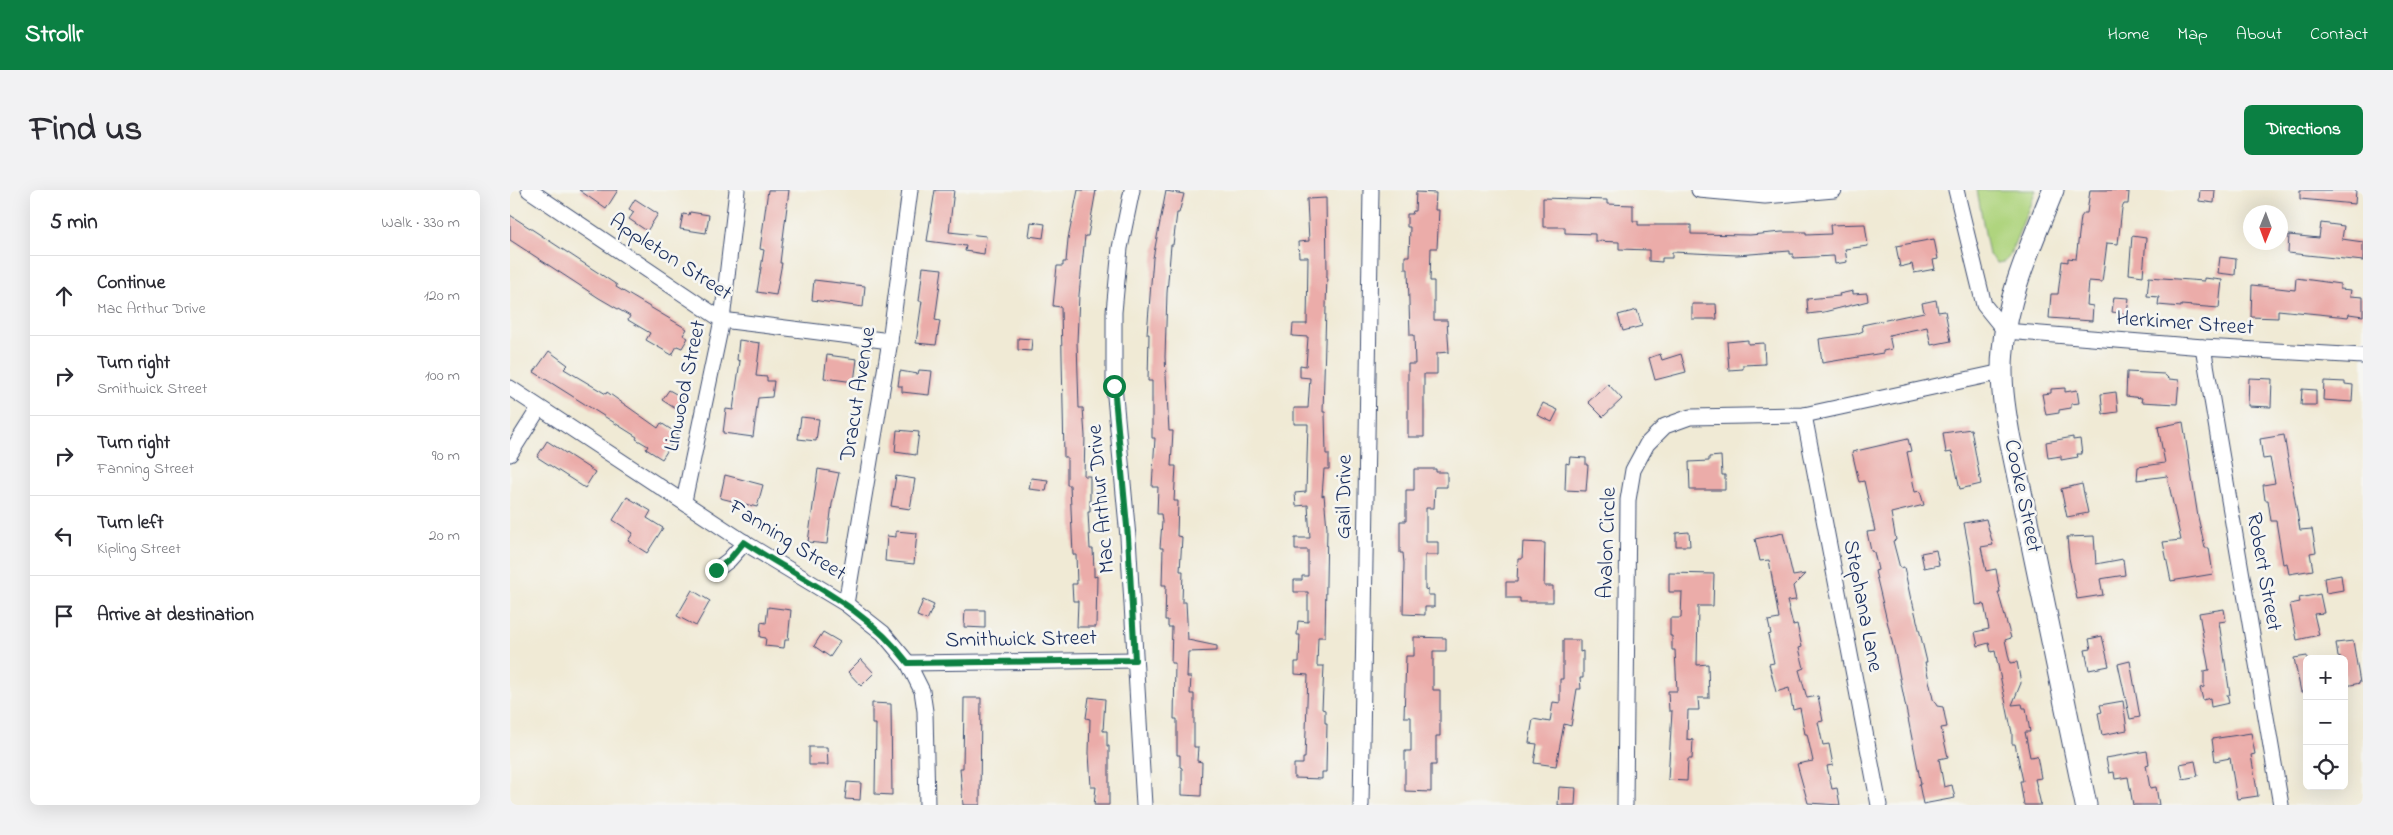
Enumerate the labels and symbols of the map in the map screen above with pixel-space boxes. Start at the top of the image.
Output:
north arrow [2243,205,2288,250]
street label: Appleton Street [602,206,738,310]
street label: Herkimer Street [2115,303,2255,345]
street label: Linwood Street [656,317,716,455]
street label: Dracut Avenue [832,324,885,465]
route start [1103,375,1126,398]
street label: Mac Arthur Drive [1080,423,1124,575]
street label: Cooke Street [1994,437,2050,556]
street label: Gail Drive [1328,454,1362,540]
street label: Avalon Circle [1590,487,1626,599]
street label: Fanning Street [721,492,853,591]
street label: Robert Street [2237,510,2289,634]
street label: Stephana Lane [1834,537,1891,675]
route end [705,559,728,582]
street label: Smithwick Street [945,623,1098,657]

